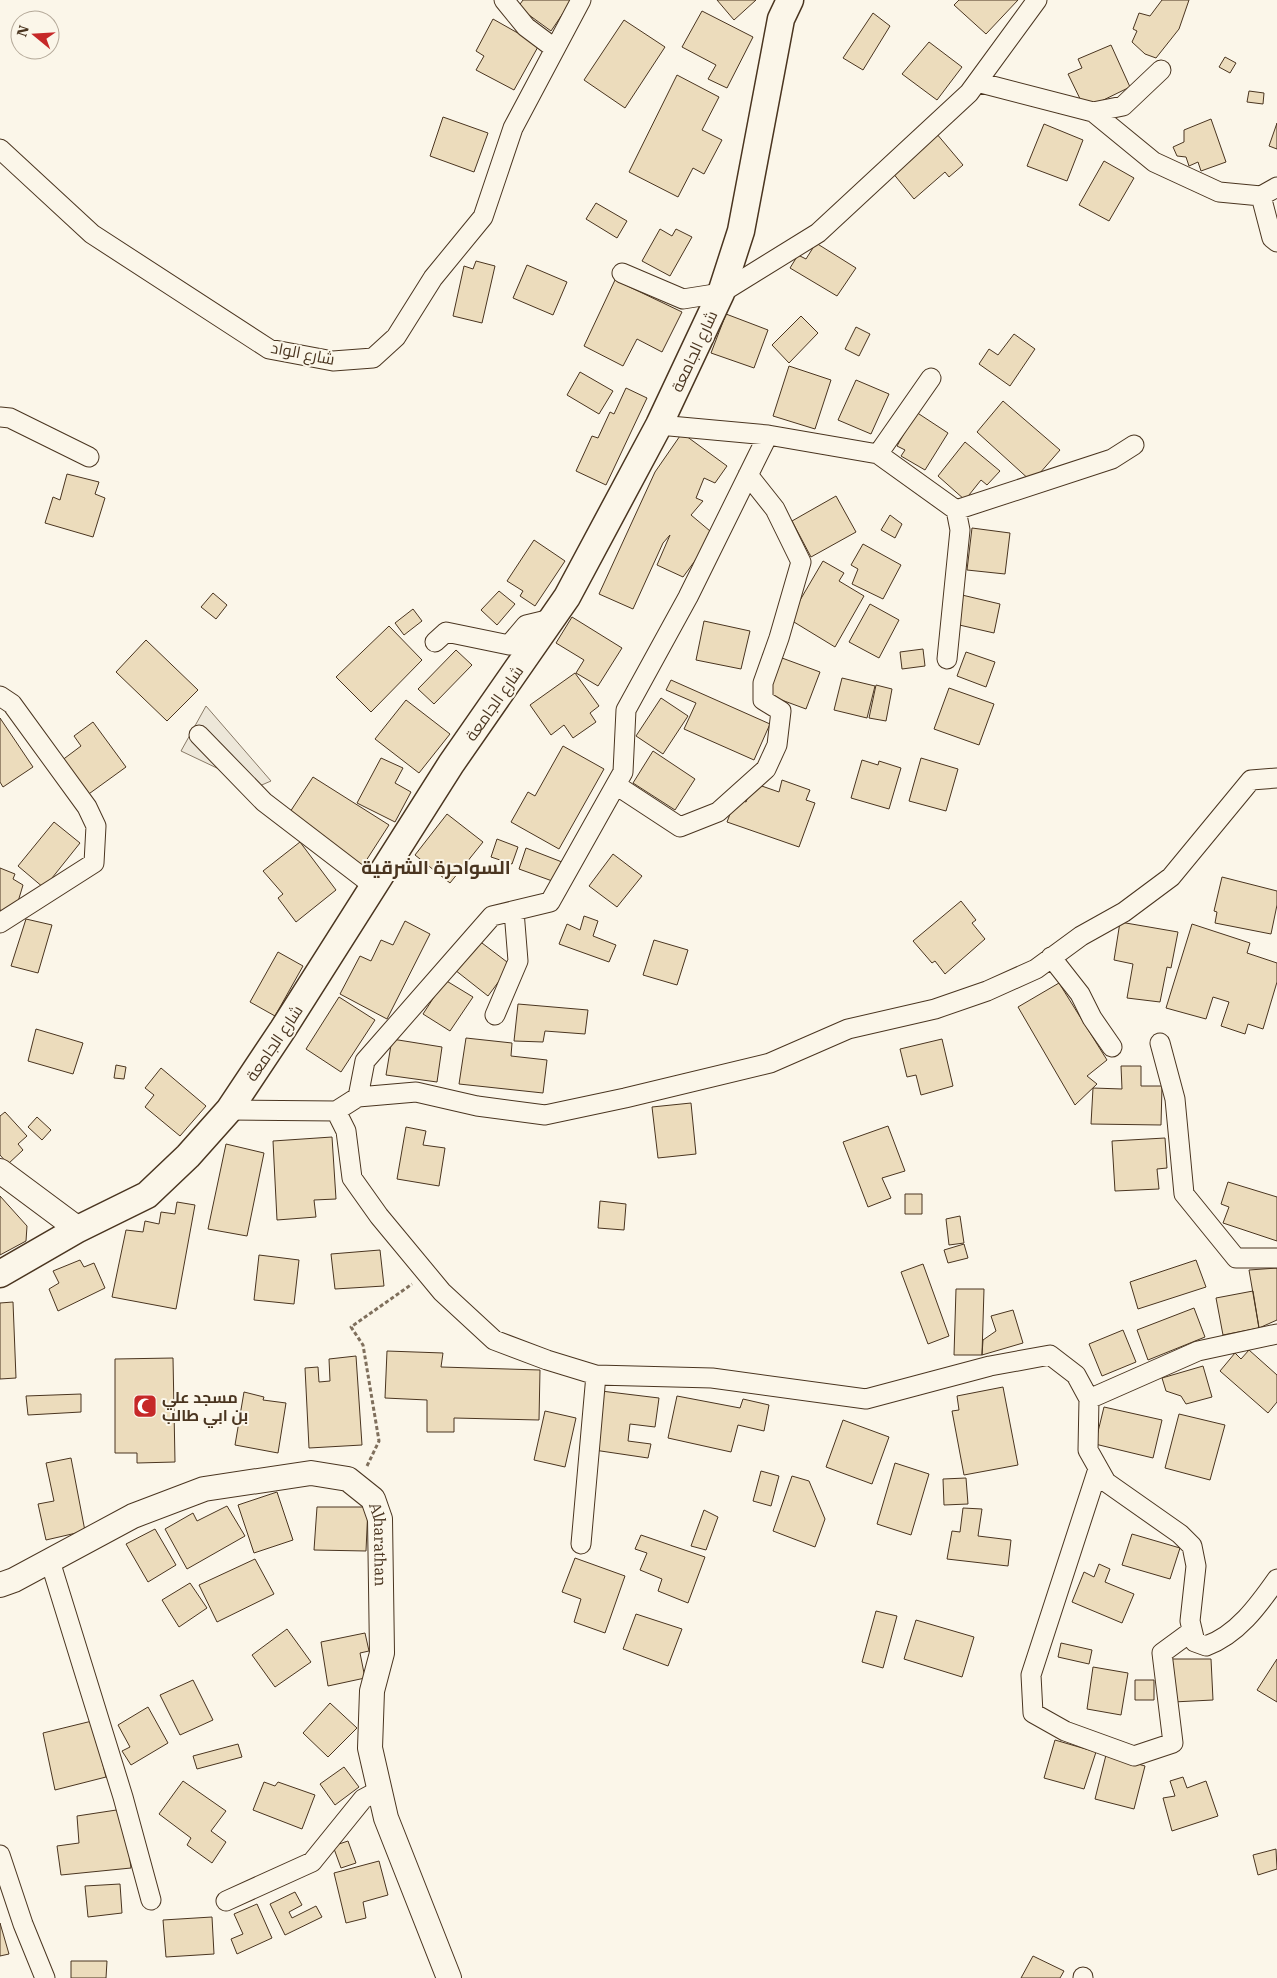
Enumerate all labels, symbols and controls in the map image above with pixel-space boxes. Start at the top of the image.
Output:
north arrow [10,10,60,60]
text: N [12,23,33,39]
street label: شارع الجامعة [666,307,723,396]
street label: شارع الواد [269,337,337,371]
street label: شارع الجامعة [461,661,529,746]
district label: السواحرة الشرقية [361,855,511,879]
street label: شارع الجامعة [241,1001,308,1086]
place label: مسجد علي بن ابي طالب [162,1387,248,1428]
mosque icon: مسجد علي بن ابي طالب [132,1393,158,1419]
street label: Alharathan [365,1500,391,1587]

